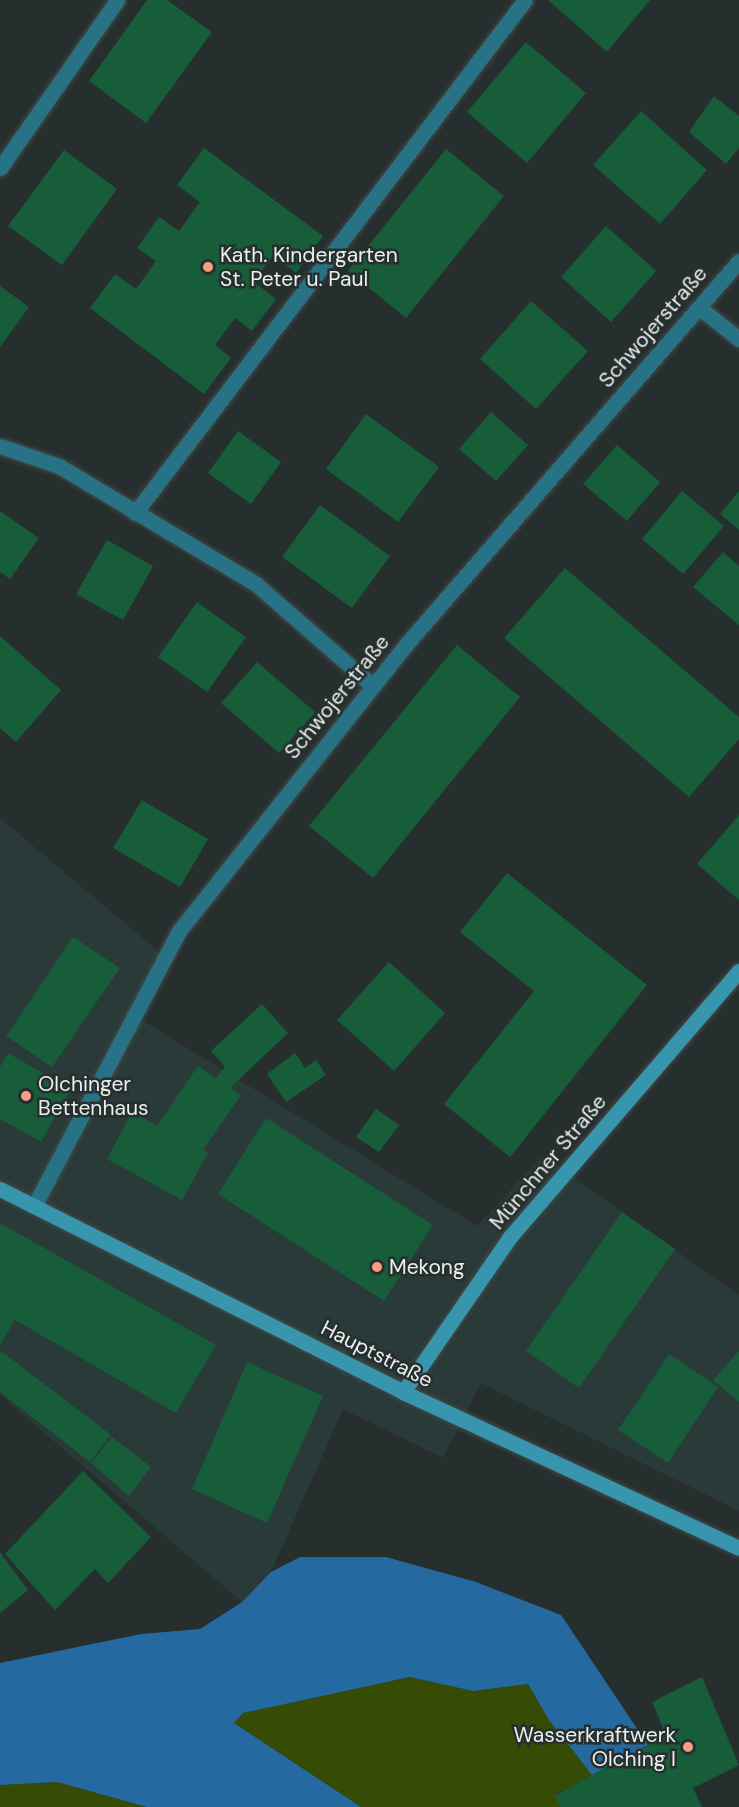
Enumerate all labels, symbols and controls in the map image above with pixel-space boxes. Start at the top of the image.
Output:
place label: Kath. Kindergarten St. Peter u. Paul [220,242,398,292]
marker: Kath. Kindergarten St. Peter u. Paul [201,260,215,274]
street label: Schwojerstraße [594,261,712,393]
street label: Schwojerstraße [279,630,395,764]
place label: Olchinger Bettenhaus [38,1071,148,1121]
marker: Olchinger Bettenhaus [19,1089,33,1103]
street label: Münchner Straße [484,1089,612,1235]
place label: Mekong [389,1254,465,1280]
marker: Mekong [370,1260,384,1274]
street label: Hauptstraße [317,1315,437,1393]
place label: Wasserkraftwerk Olching I [513,1722,676,1772]
marker: Wasserkraftwerk Olching I [681,1740,695,1754]

